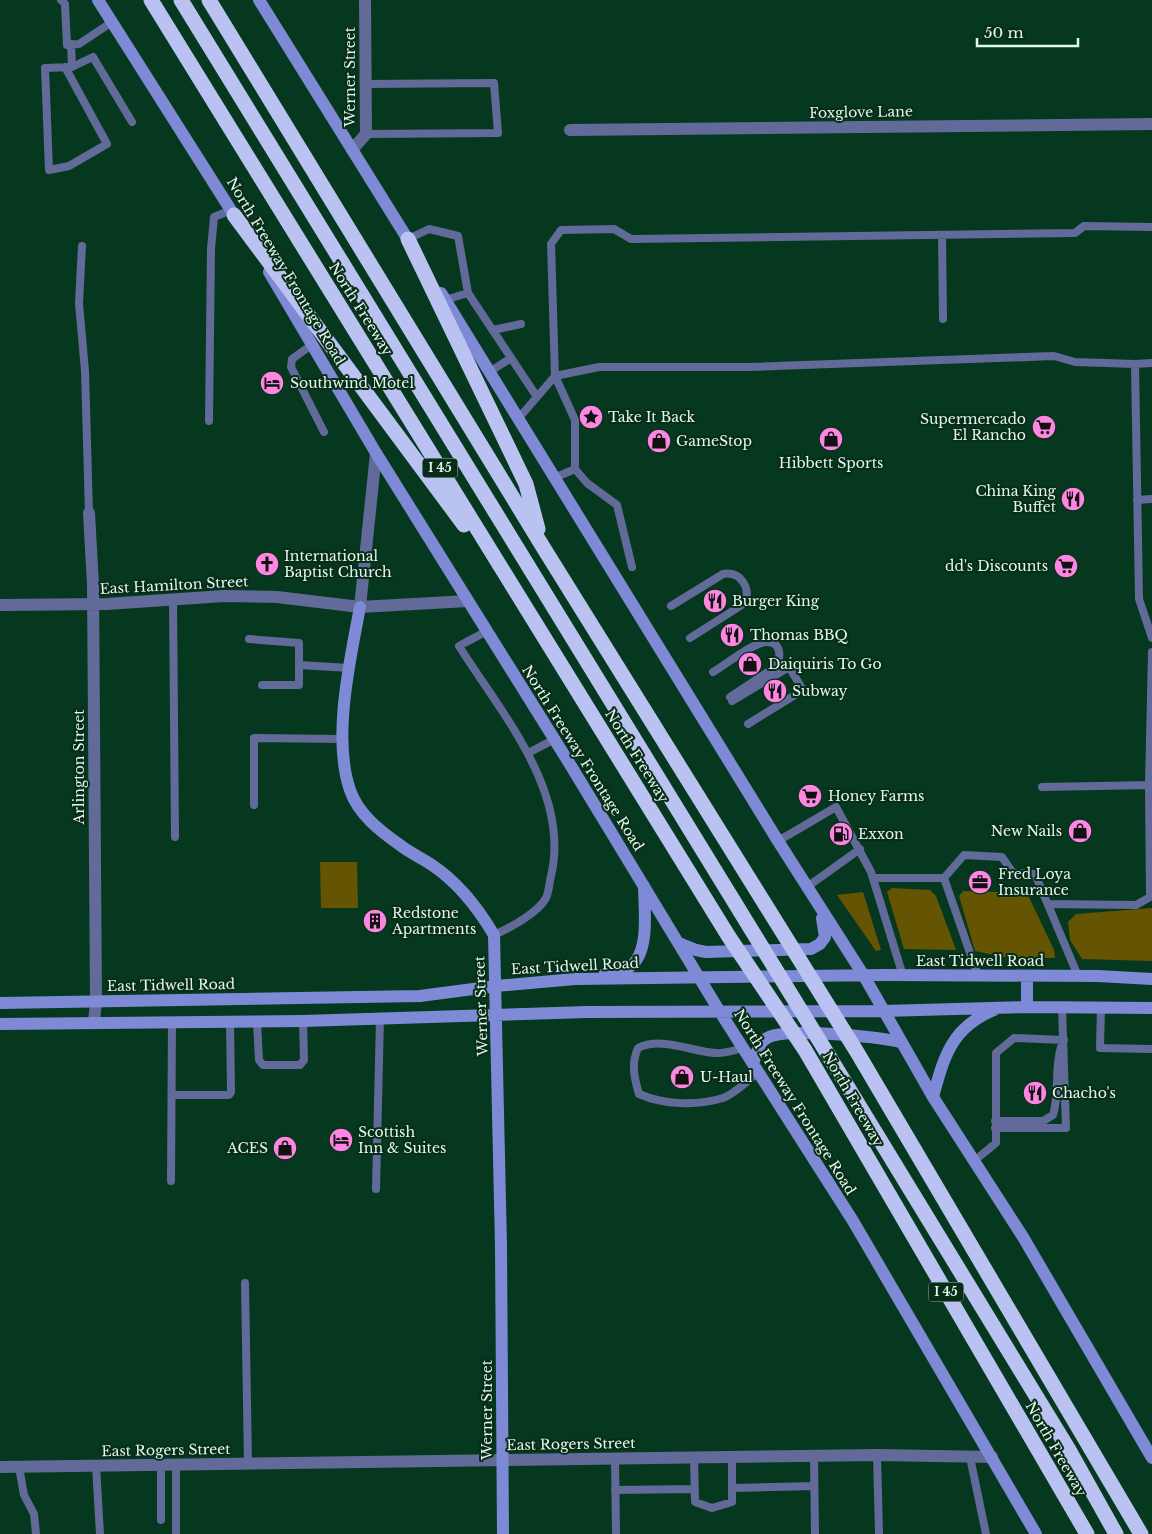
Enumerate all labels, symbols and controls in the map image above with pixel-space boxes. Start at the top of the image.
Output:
scale bar [977,15,1078,47]
text: 50 m [984,23,1024,42]
street label: Werner Street [341,26,359,128]
street label: Foxglove Lane [809,102,913,122]
street label: North Freeway Frontage Road [223,174,350,369]
street label: North Freeway [325,259,397,359]
hotel icon: Southwind Motel [259,370,285,396]
place label: Southwind Motel [290,374,414,392]
place icon: Take It Back [578,404,604,430]
place label: Take It Back [608,408,696,426]
place label: Supermercado El Rancho [920,410,1026,444]
supermarket icon: Supermercado El Rancho [1031,414,1057,440]
shop icon: Hibbett Sports [818,426,844,452]
shop icon: GameStop [646,428,672,454]
place label: GameStop [676,432,752,450]
place label: Hibbett Sports [779,454,883,472]
road number: I 45 [422,458,458,478]
place label: China King Buffet [975,482,1057,516]
restaurant icon: China King Buffet [1060,486,1086,512]
place label: International Baptist Church [284,547,392,581]
church icon: International Baptist Church [254,551,280,577]
supermarket icon: dd's Discounts [1053,553,1079,579]
place label: dd's Discounts [945,557,1048,575]
street label: East Hamilton Street [99,572,250,598]
restaurant icon: Burger King [702,588,728,614]
place label: Burger King [732,592,820,610]
restaurant icon: Thomas BBQ [719,622,745,648]
place label: Thomas BBQ [750,626,849,644]
shop icon: Daiquiris To Go [737,651,763,677]
place label: Daiquiris To Go [768,655,882,673]
street label: North Freeway Frontage Road [518,662,648,855]
restaurant icon: Subway [762,678,788,704]
place label: Subway [792,682,848,700]
street label: North Freeway [601,706,673,806]
street label: Arlington Street [70,709,88,826]
supermarket icon: Honey Farms [797,783,823,809]
place label: Honey Farms [828,787,924,805]
shop icon: New Nails [1067,818,1093,844]
fuel station icon: Exxon [828,821,854,847]
place label: New Nails [991,822,1062,840]
place label: Exxon [858,825,904,843]
place label: Fred Loya Insurance [998,865,1071,899]
office icon: Fred Loya Insurance [967,869,993,895]
place label: Redstone Apartments [391,904,476,938]
building icon: Redstone Apartments [362,908,388,934]
street label: East Tidwell Road [916,952,1045,970]
street label: East Tidwell Road [511,954,640,978]
street label: Werner Street [470,955,492,1057]
street label: East Tidwell Road [107,975,236,995]
street label: North Freeway Frontage Road [730,1006,860,1199]
street label: North Freeway [819,1048,888,1150]
shop icon: U-Haul [669,1064,695,1090]
place label: U-Haul [700,1068,753,1086]
restaurant icon: Chacho's [1022,1080,1048,1106]
place label: Chacho's [1052,1084,1116,1102]
place label: Scottish Inn & Suites [358,1123,446,1157]
hotel icon: Scottish Inn & Suites [328,1127,354,1153]
shop icon: ACES [272,1135,298,1161]
place label: ACES [226,1139,268,1157]
road number: I 45 [928,1282,964,1301]
street label: Werner Street [478,1359,496,1461]
street label: North Freeway [1022,1398,1091,1500]
street label: East Rogers Street [506,1434,636,1454]
street label: East Rogers Street [101,1440,231,1460]

